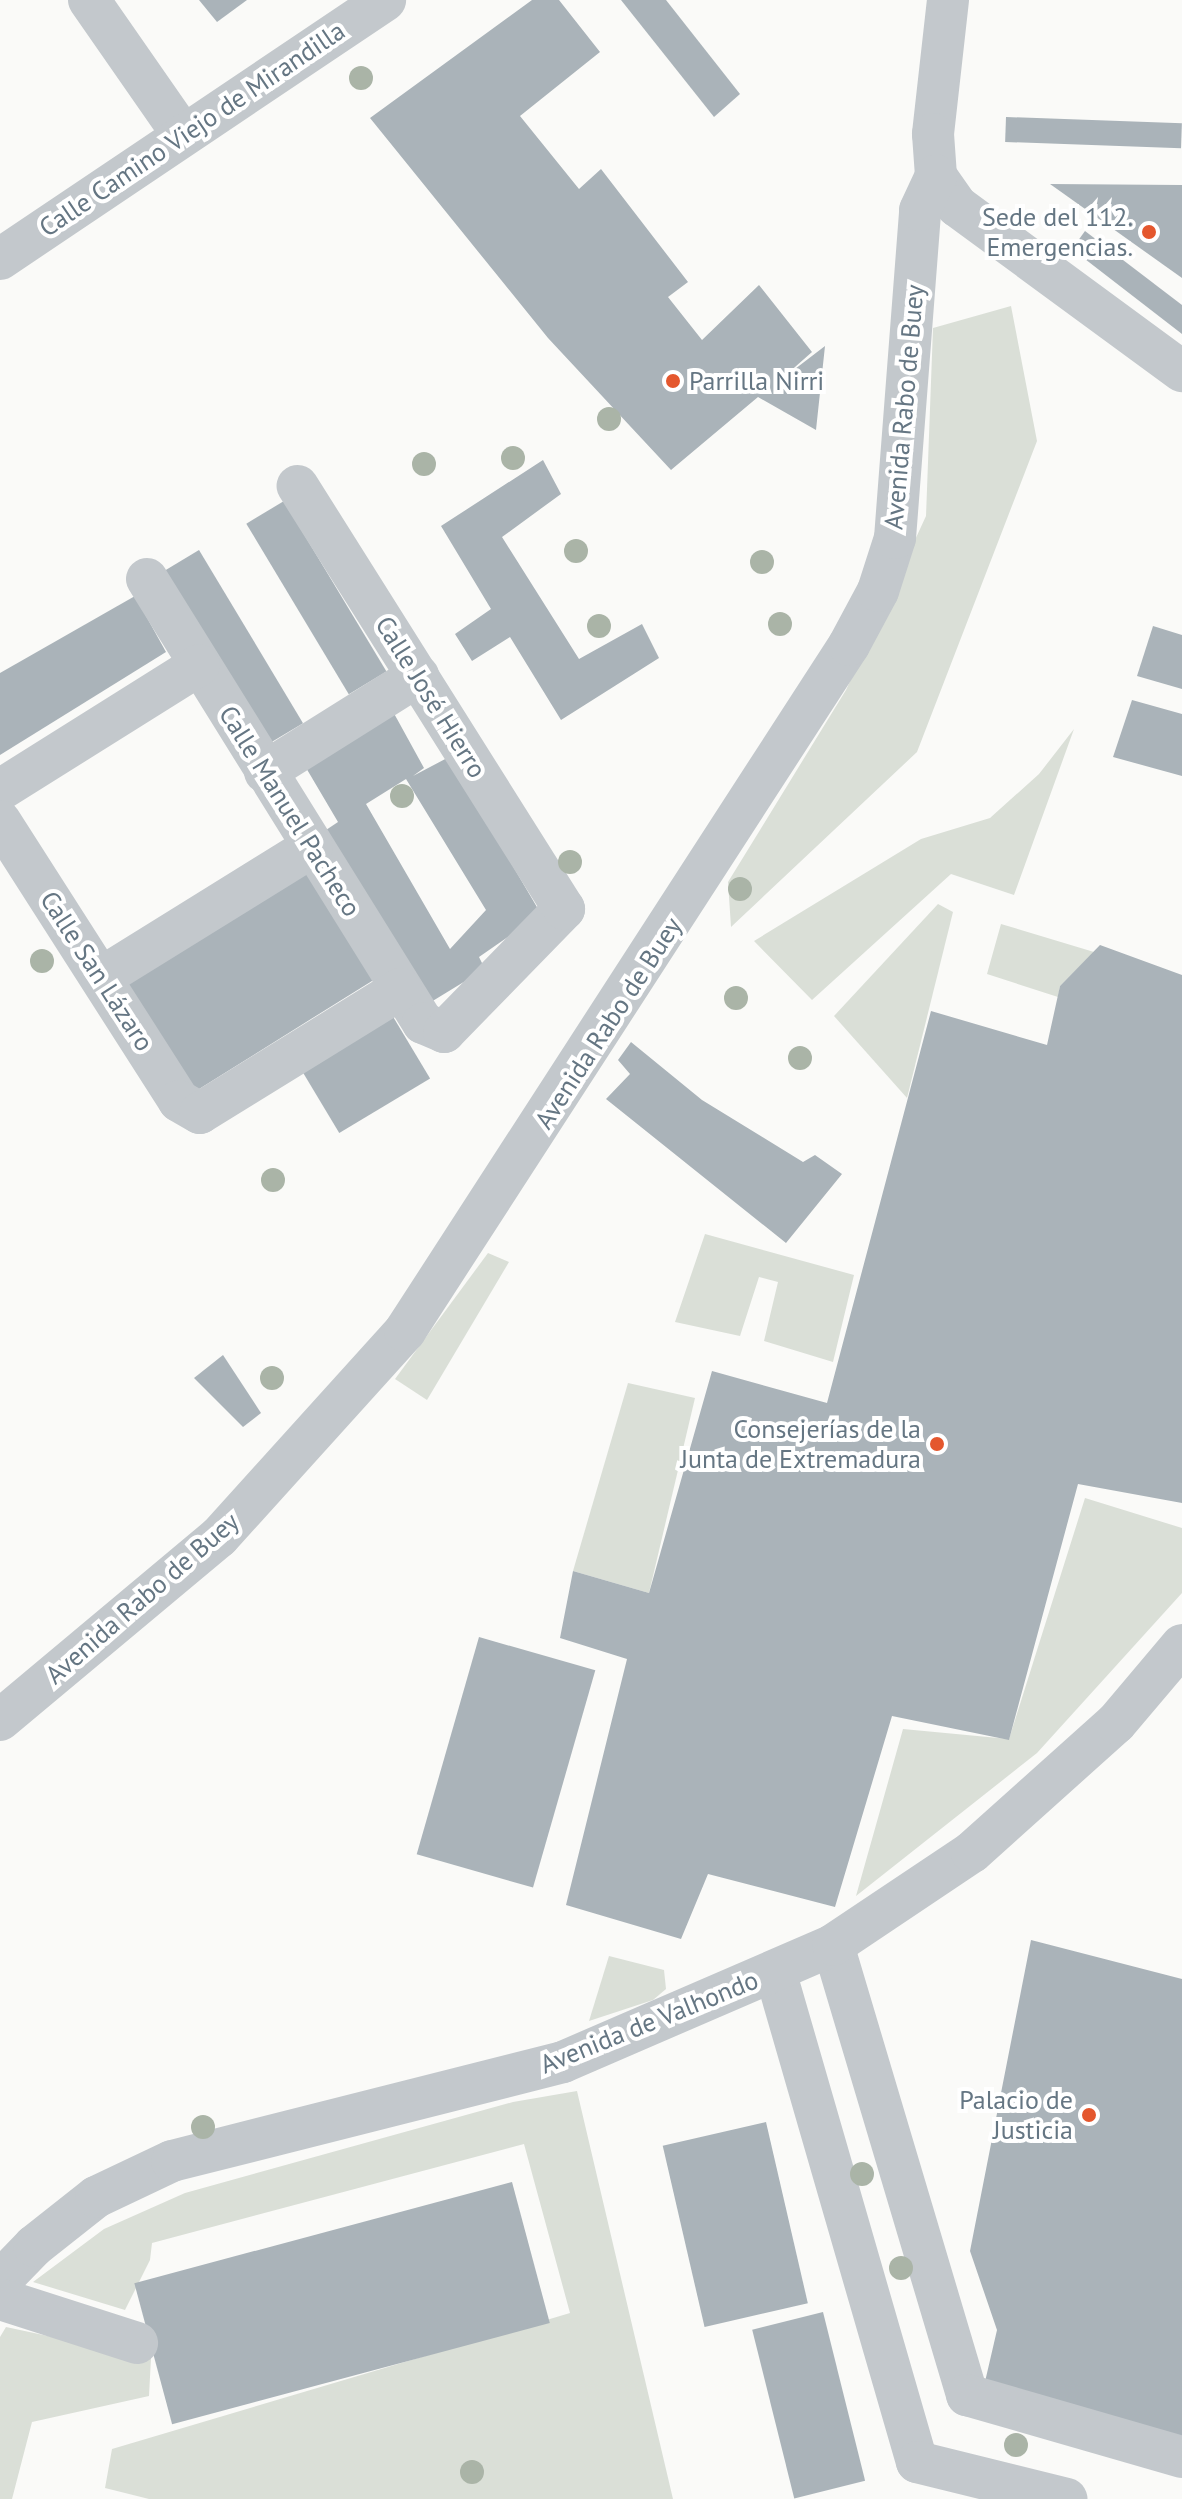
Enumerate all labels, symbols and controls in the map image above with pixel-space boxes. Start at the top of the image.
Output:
street label: Calle Camino Viejo de Mirandilla [33,15,351,243]
place label: Sede del 112. Emergencias. [982,201,1133,262]
marker: Sede del 112. Emergencias. [1140,223,1158,241]
street label: Avenida Rabo de Buey [878,283,930,531]
place label: Parrilla Nirri [689,365,824,397]
marker: Parrilla Nirri [664,372,682,390]
street label: Calle José Hierro [369,611,493,783]
street label: Calle Manuel Pacheco [213,700,367,922]
street label: Calle San Lázaro [34,885,160,1057]
street label: Avenida Rabo de Buey [528,911,688,1135]
place label: Consejerías de la Junta de Extremadura [680,1413,921,1474]
marker: Consejerías de la Junta de Extremadura [928,1435,946,1453]
street label: Avenida Rabo de Buey [39,1506,245,1690]
street label: Avenida de Valhondo [535,1964,763,2080]
place label: Palacio de Justicia [959,2084,1073,2146]
marker: Palacio de Justicia [1080,2106,1098,2124]

